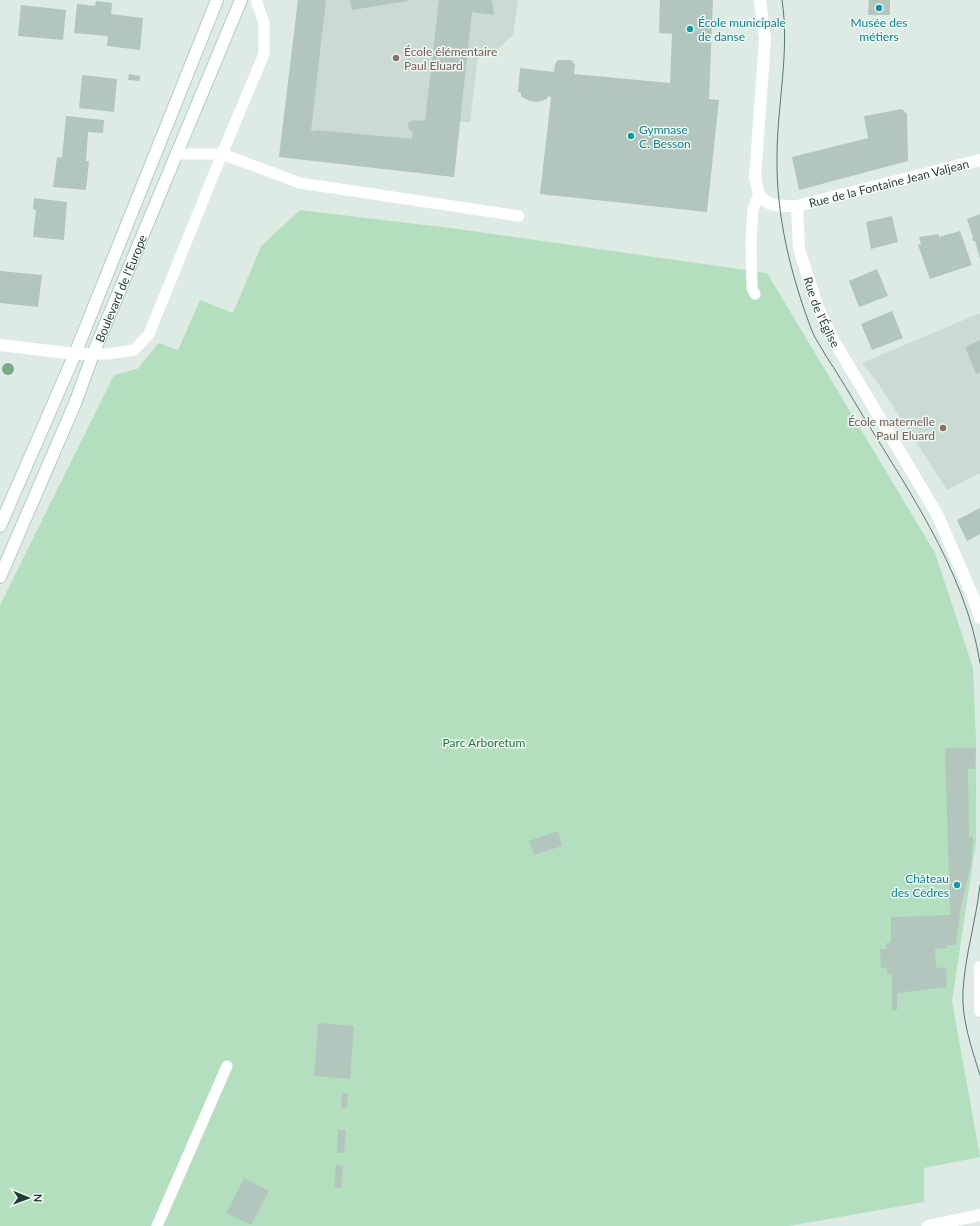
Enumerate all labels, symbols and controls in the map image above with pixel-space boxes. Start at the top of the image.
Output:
marker: Musée des métiers [874,3,884,13]
place label: École municipale de danse [698,15,786,44]
place label: Musée des métiers [851,15,907,44]
marker: École municipale de danse [685,24,695,34]
place label: École élémentaire Paul Eluard [404,44,497,73]
marker: École élémentaire Paul Eluard [391,53,401,63]
place label: Gymnase C. Besson [639,122,691,151]
marker: Gymnase C. Besson [626,131,636,141]
street label: Rue de la Fontaine Jean Valjean [807,156,970,210]
street label: Boulevard de l'Europe [91,232,150,344]
street label: Rue de l'Église [801,275,843,350]
place label: École maternelle Paul Eluard [848,414,935,443]
marker: École maternelle Paul Eluard [938,423,948,433]
park label: Parc Arboretum [443,735,526,750]
place label: Château des Cèdres [891,871,949,900]
marker: Château des Cèdres [952,880,962,890]
north arrow [8,1178,48,1218]
text: N [32,1194,45,1203]

